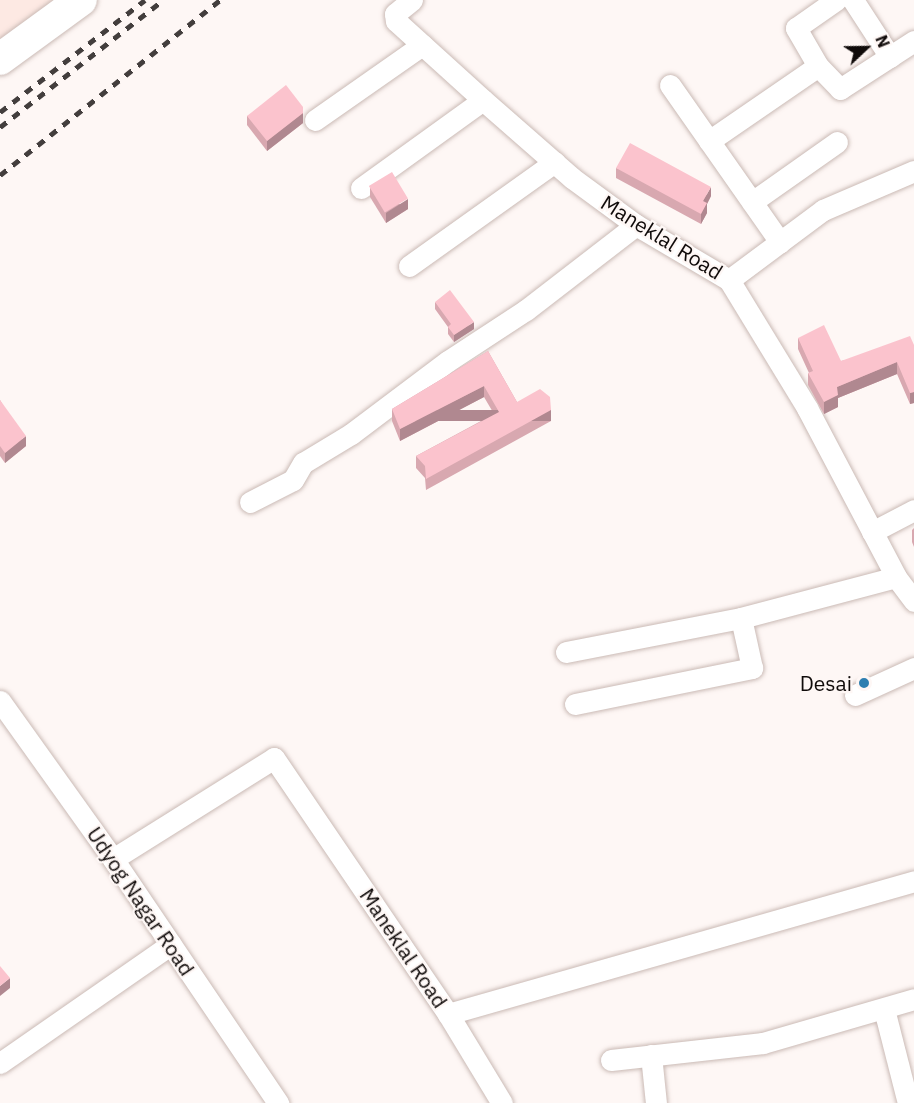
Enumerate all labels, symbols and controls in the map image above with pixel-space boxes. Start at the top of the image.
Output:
north arrow [836,18,896,78]
text: N [871,32,894,50]
street label: Maneklal Road [597,190,727,284]
place label: Desai [800,670,852,696]
marker: Desai [857,676,871,690]
street label: Udyog Nagar Road [82,822,200,980]
street label: Maneklal Road [355,883,453,1013]

